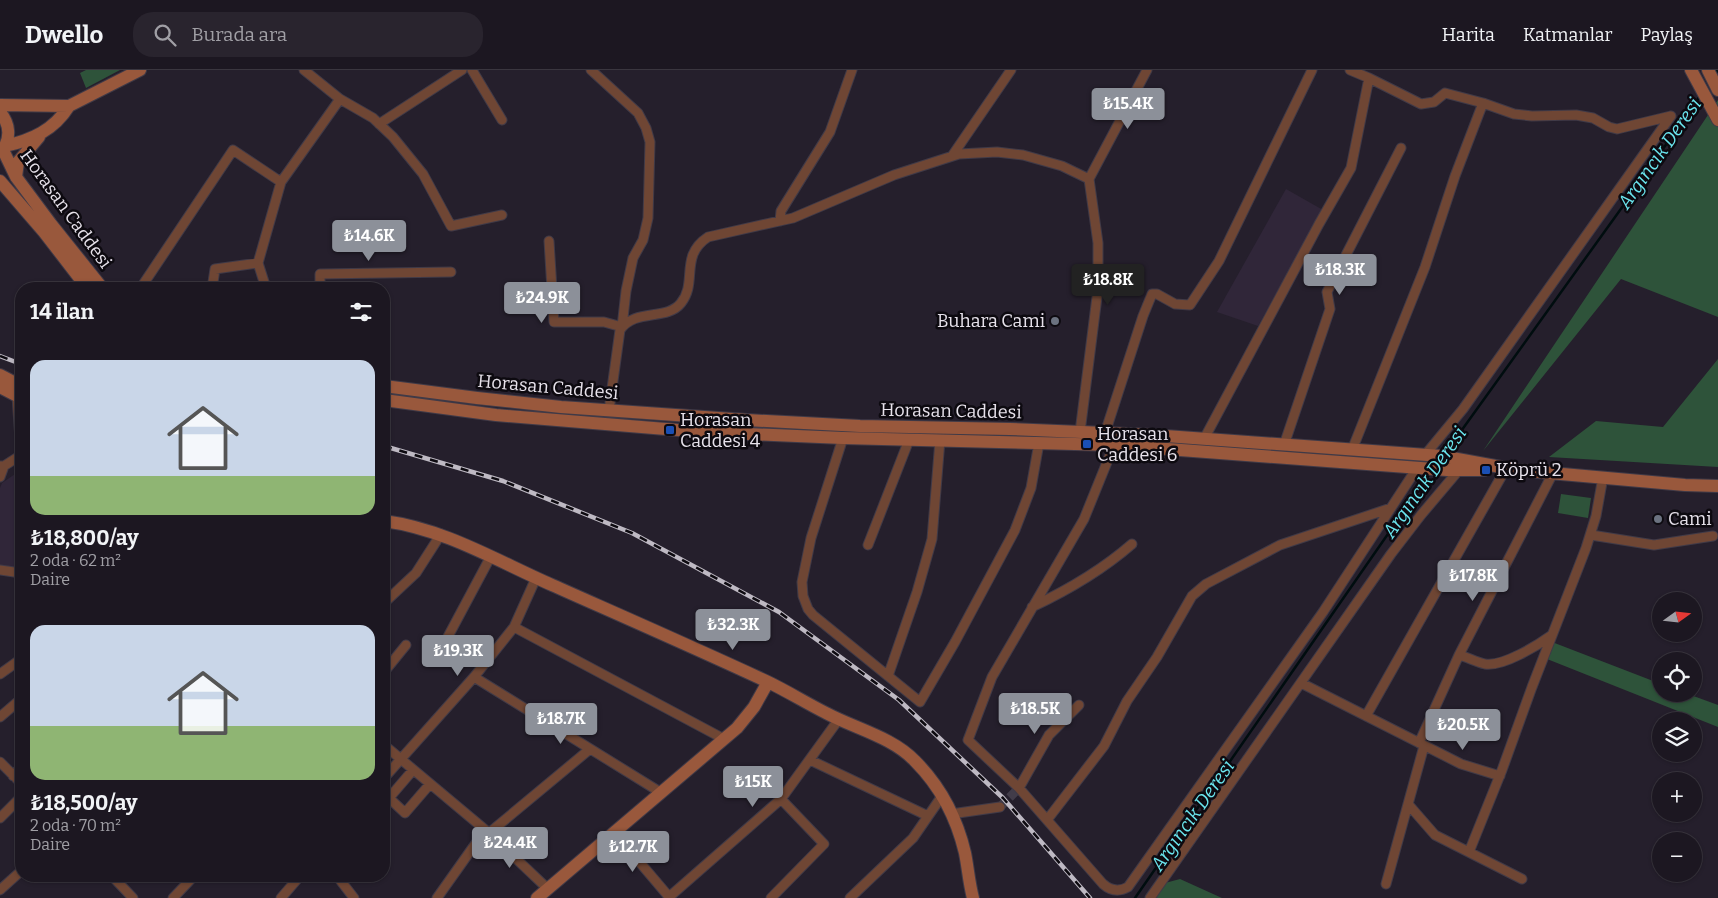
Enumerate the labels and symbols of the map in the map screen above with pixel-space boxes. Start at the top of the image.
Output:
pin: ₺15.4K [1087,88,1169,130]
water label: Argıncık Deresi [1612,93,1706,214]
street label: Horasan Caddesi [16,145,116,273]
pin: ₺14.6K [328,220,410,262]
pin: ₺18.3K [1299,254,1381,296]
pin: ₺18.8K [1067,264,1149,306]
pin: ₺24.9K [501,282,583,324]
place label: Buhara Cami [937,310,1045,332]
marker: Buhara Cami [1049,315,1061,327]
street label: Horasan Caddesi [477,370,619,404]
street label: Horasan Caddesi [880,399,1022,423]
place label: Horasan Caddesi 4 [680,409,761,452]
water label: Argıncık Deresi [1377,422,1471,543]
place label: Horasan Caddesi 6 [1097,423,1177,466]
marker: Horasan Caddesi 4 [664,424,676,436]
marker: Horasan Caddesi 6 [1081,438,1093,450]
place label: Köprü 2 [1496,459,1561,481]
marker: Köprü 2 [1480,464,1492,476]
place label: Cami [1668,508,1712,530]
marker: Cami [1652,513,1664,525]
pin: ₺17.8K [1432,560,1514,602]
north arrow [1652,592,1702,642]
pin: ₺32.3K [692,608,774,651]
pin: ₺19.3K [417,634,499,677]
pin: ₺18.5K [994,692,1076,735]
pin: ₺18.7K [520,702,602,745]
pin: ₺20.5K [1422,708,1504,751]
water label: Argıncık Deresi [1145,755,1239,876]
pin: ₺15K [723,766,783,808]
pin: ₺24.4K [469,826,551,869]
pin: ₺12.7K [592,830,674,873]

